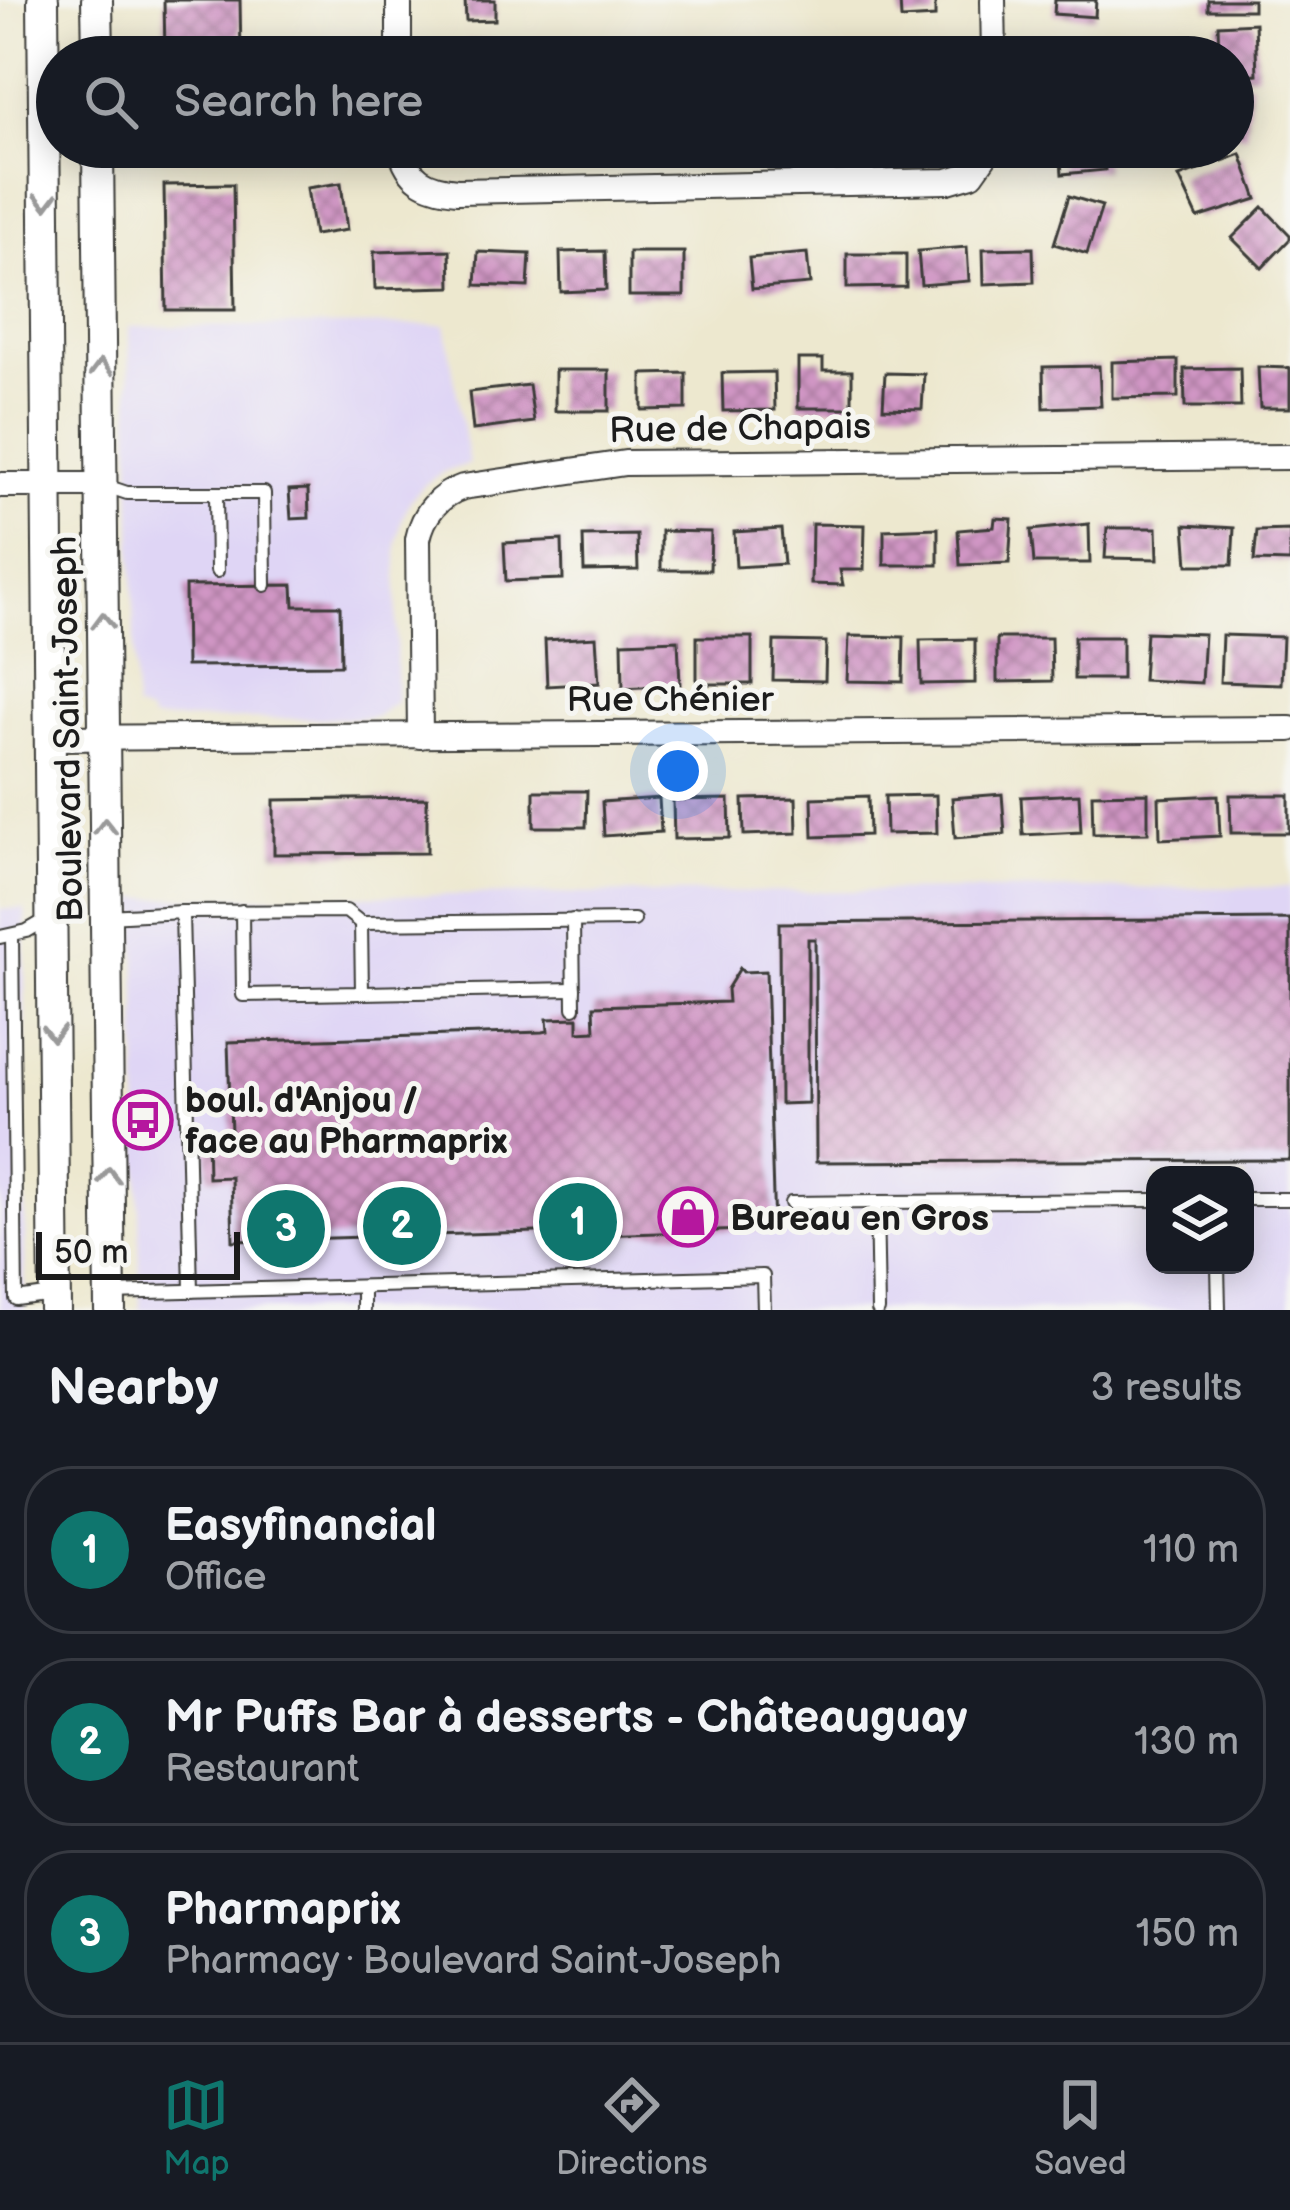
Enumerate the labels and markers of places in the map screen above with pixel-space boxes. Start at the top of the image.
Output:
place label: boul. d'Anjou / face au Pharmaprix [185,1080,507,1164]
bus stop icon: boul. d'Anjou / face au Pharmaprix [112,1089,174,1151]
pin: 1 [539,1177,617,1267]
pin: 2 [363,1181,441,1271]
pin: 3 [247,1184,325,1274]
shop icon: Bureau en Gros [657,1186,719,1248]
place label: Bureau en Gros [730,1198,989,1241]

